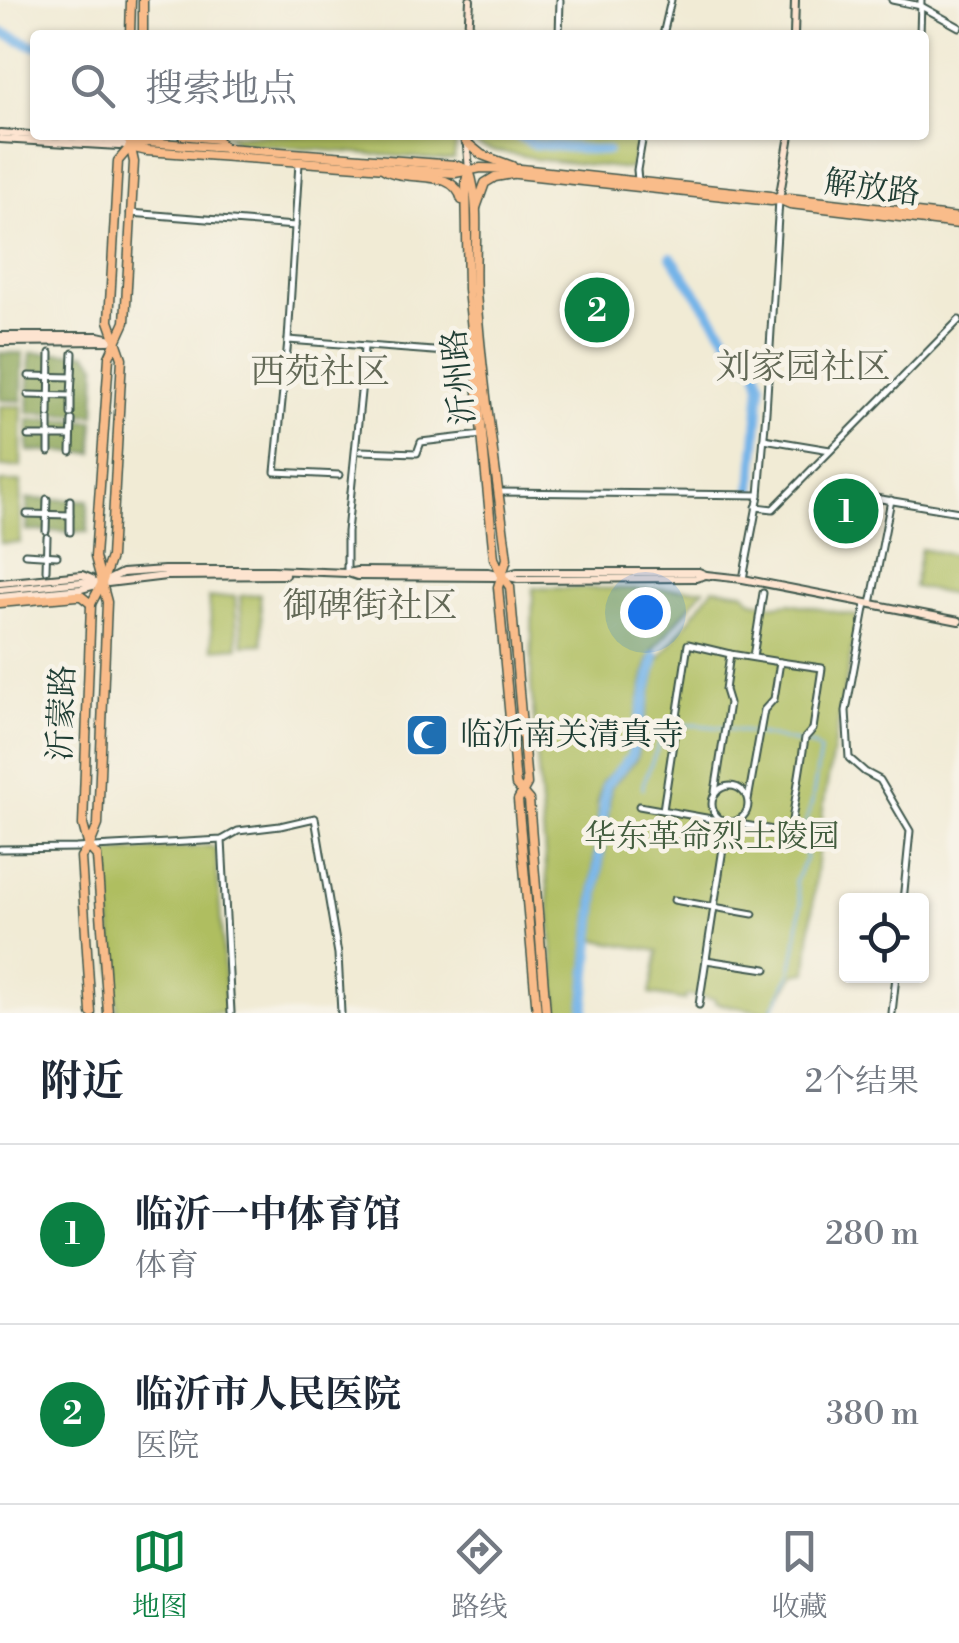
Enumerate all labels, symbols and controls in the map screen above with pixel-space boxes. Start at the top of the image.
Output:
search box [30,30,929,140]
icon: search [65,58,120,113]
text: 搜索地点 [145,66,297,113]
street label: 解放路 [822,162,922,214]
pin: 2 [564,272,630,348]
street label: 沂州路 [434,327,484,427]
district label: 刘家园社区 [715,346,891,389]
district label: 西苑社区 [250,351,390,394]
pin: 1 [814,474,878,548]
district label: 御碑街社区 [282,585,458,628]
your location [620,587,671,638]
street label: 沂蒙路 [40,664,84,762]
mosque icon: 临沂南关清真寺 [404,712,450,758]
place label: 临沂南关清真寺 [460,715,684,755]
park label: 华东革命烈士陵园 [584,817,840,857]
map controls [839,893,929,983]
button: locate [839,893,929,983]
text: 附近 [40,1056,124,1109]
text: 2个结果 [805,1062,919,1102]
text: 临沂一中体育馆 [135,1192,401,1239]
text: 1 [65,1214,80,1254]
text: 280 m [825,1214,919,1254]
text: 体育 [135,1246,199,1286]
text: 临沂市人民医院 [135,1372,401,1419]
text: 2 [62,1394,83,1434]
text: 380 m [826,1394,919,1434]
text: 医院 [135,1426,199,1466]
tab: 地图 [132,1524,188,1625]
tab: 路线 [451,1524,507,1625]
tab: 收藏 [771,1524,827,1625]

